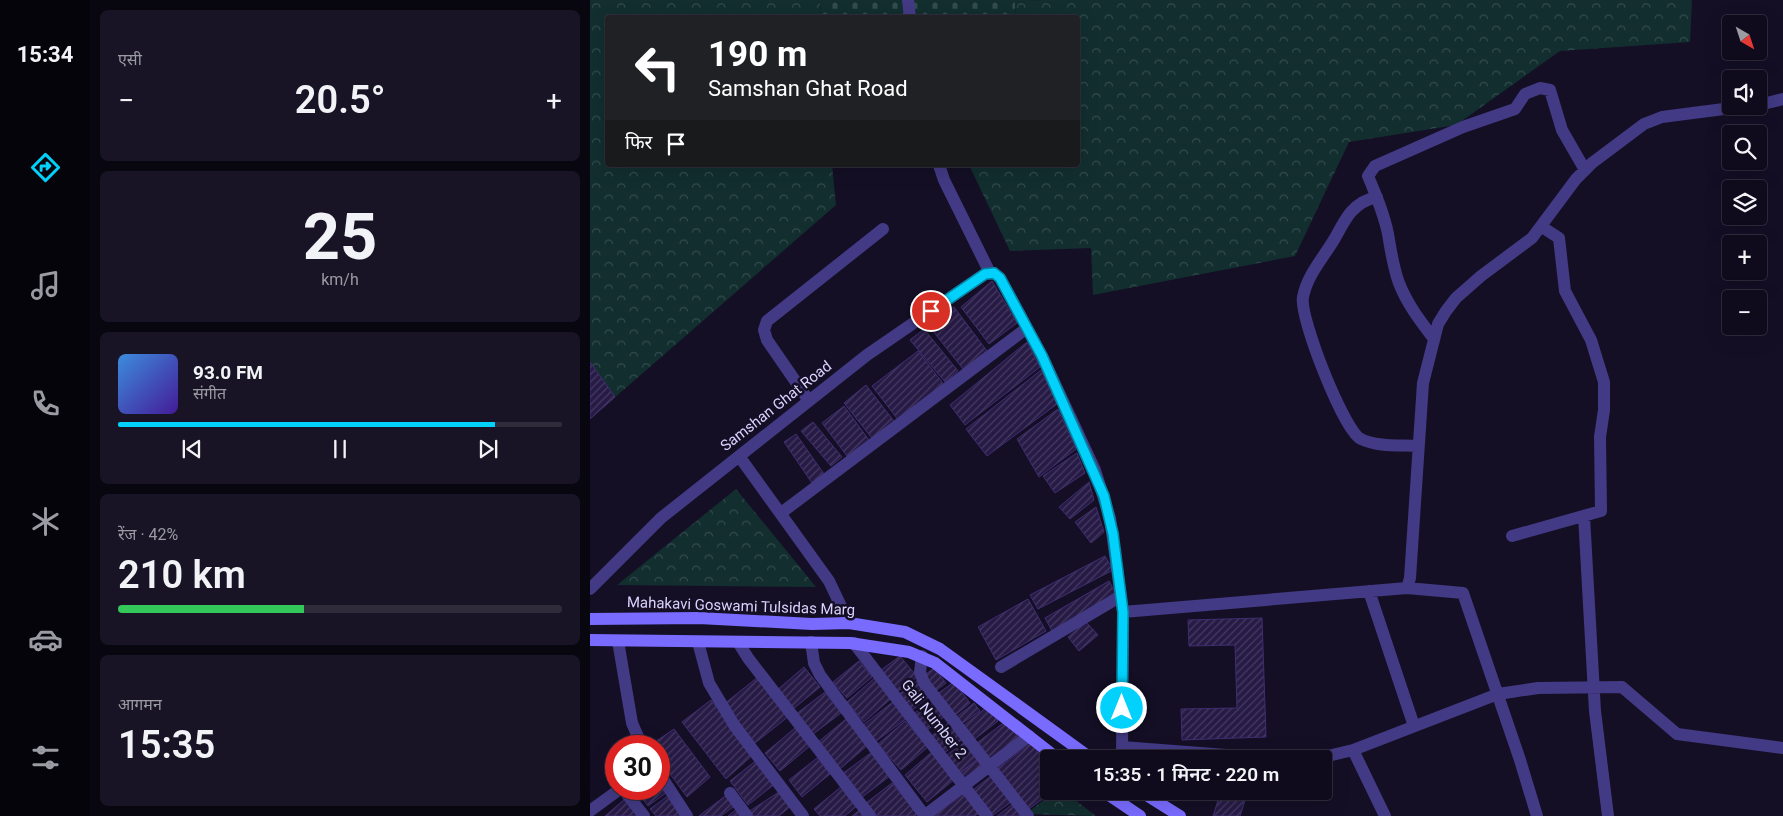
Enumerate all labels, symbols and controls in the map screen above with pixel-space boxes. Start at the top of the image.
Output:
north arrow [1722,15,1768,60]
map controls [1722,15,1767,335]
text: 190 m [708,34,807,75]
icon: left [625,35,690,100]
text: 15:34 [17,42,73,67]
text: एसी [118,50,142,69]
button: sound [1722,70,1767,115]
text: Samshan Ghat Road [708,76,908,101]
text: 20.5° [295,78,385,122]
text: − [118,84,134,117]
text: + [546,84,562,117]
button: search [1722,125,1767,170]
icon: arrive [662,130,690,158]
text: फिर [625,131,652,154]
icon: directions [28,150,63,185]
button: layers [1722,180,1767,225]
text: 25 [303,199,377,275]
button: + [1722,235,1767,280]
icon: music [28,268,63,303]
text: km/h [321,270,359,289]
pin [910,290,952,332]
button: − [1722,290,1767,335]
icon: arrive [917,297,945,325]
street label: Samshan Ghat Road [717,357,835,455]
text: 93.0 FM [193,361,263,384]
text: संगीत [193,384,226,403]
icon: phone [28,386,63,421]
icon: previous [178,435,206,463]
icon: pause [326,435,354,463]
icon: next [474,435,502,463]
icon: climate [28,504,63,539]
text: रेंज · 42% [118,525,178,544]
text: 210 km [118,553,246,597]
street label: Mahakavi Goswami Tulsidas Marg [627,593,855,619]
icon: car [28,622,63,657]
street label: Gali Number 2 [898,676,970,762]
position arrow [1095,681,1147,733]
text: आगमन [118,695,162,714]
text: 15:35 [118,723,215,767]
speed limit sign: 30 [605,735,670,800]
icon: filters [28,740,63,775]
text: 15:35 · 1 मिनट · 220 m [1093,763,1279,786]

